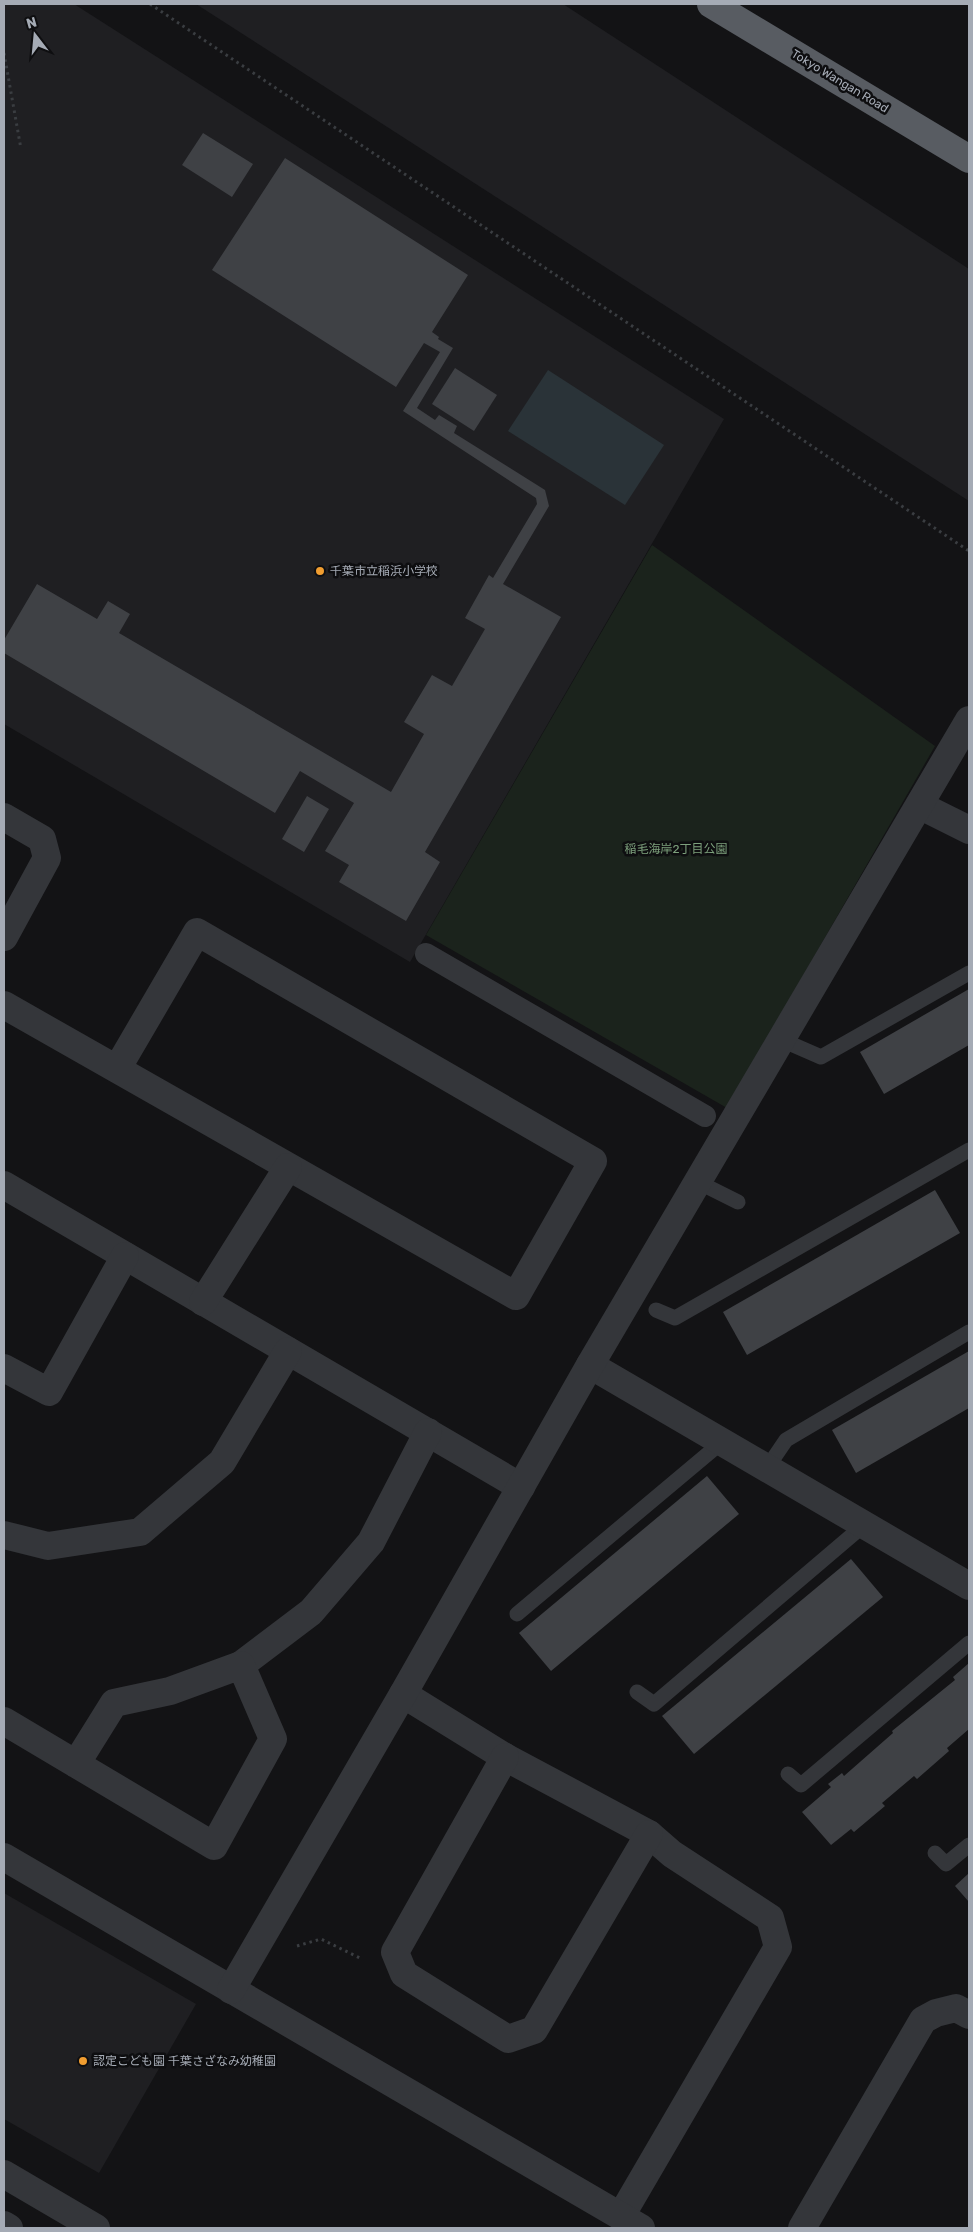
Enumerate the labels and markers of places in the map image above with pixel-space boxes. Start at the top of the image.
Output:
place label: 千葉市立稲浜小学校 [330,564,438,578]
marker: 千葉市立稲浜小学校 [314,565,326,577]
place label: 認定こども園 千葉さざなみ幼稚園 [93,2054,276,2068]
marker: 認定こども園 千葉さざなみ幼稚園 [77,2055,89,2067]

